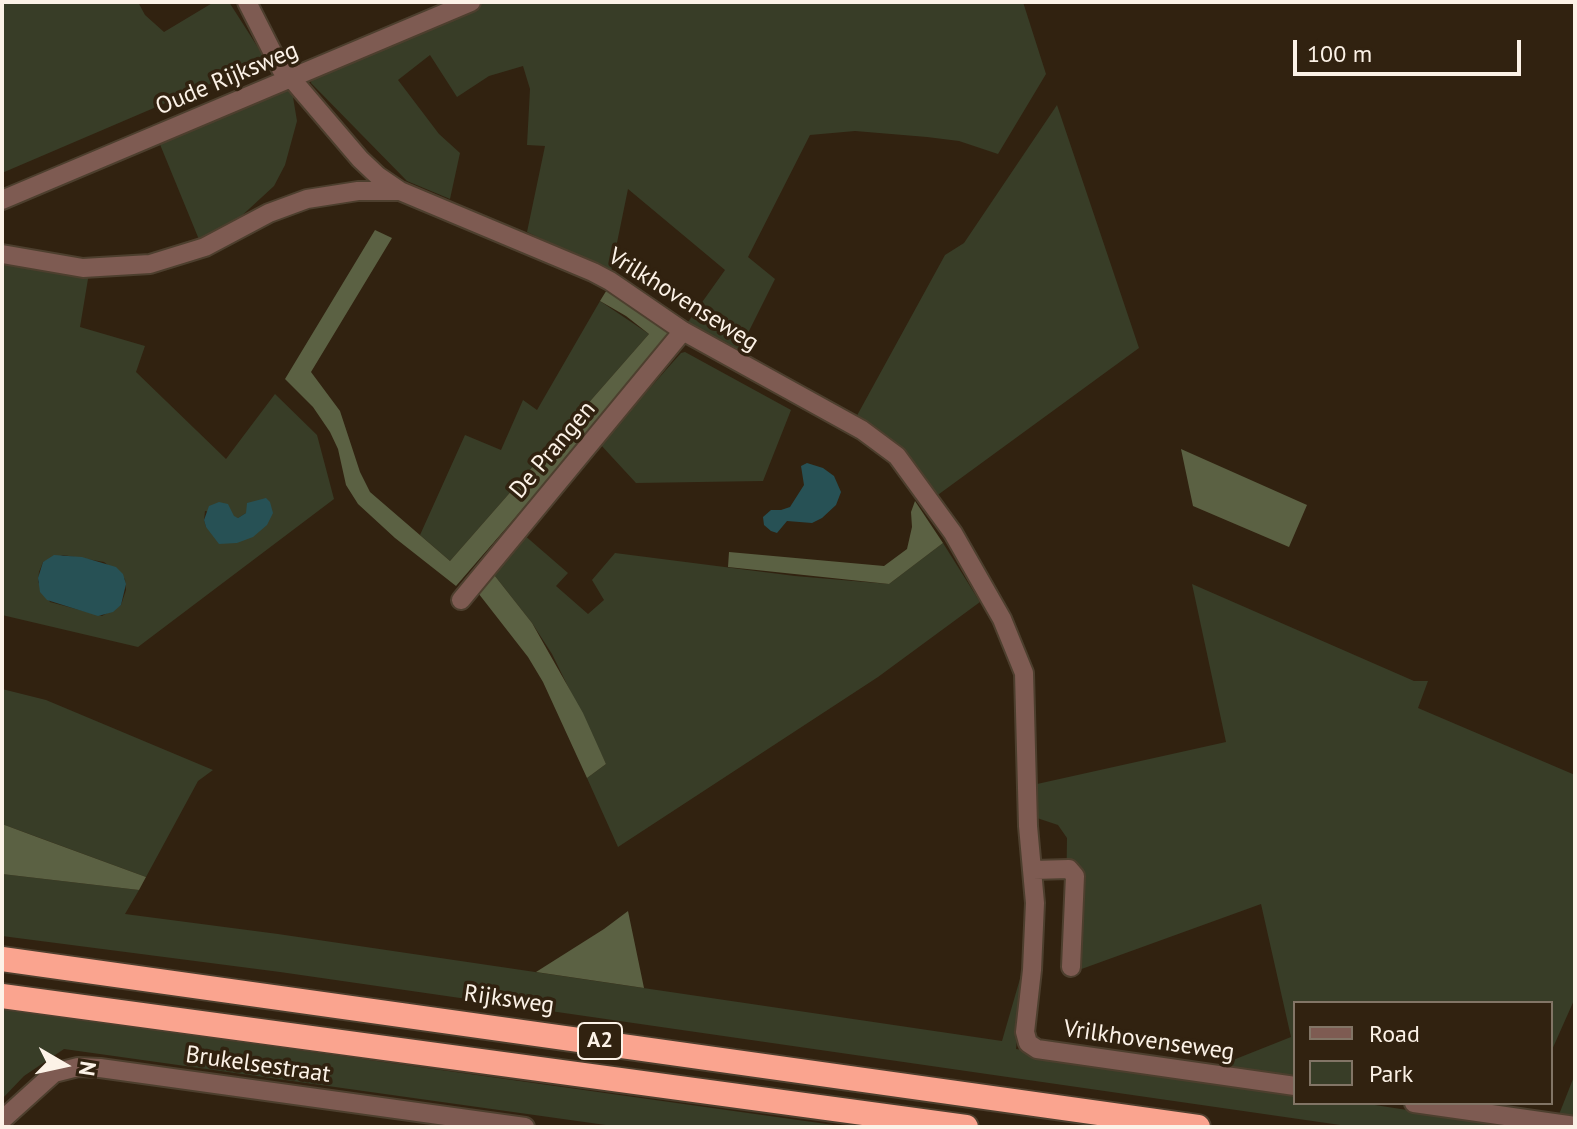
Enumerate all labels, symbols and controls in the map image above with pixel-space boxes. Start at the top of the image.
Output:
scale bar [1297,24,1525,74]
street label: Oude Rijksweg [152,36,302,122]
text: 100 m [1307,38,1372,69]
street label: Vrilkhovenseweg [602,242,764,358]
street label: De Prangen [504,395,602,505]
street label: Rijksweg [462,979,556,1021]
legend [1293,1001,1553,1105]
street label: Vrilkhovenseweg [1062,1015,1236,1067]
text: Road [1369,1018,1420,1049]
road number: A2 [578,1023,622,1059]
north arrow [24,1025,104,1105]
street label: Brukelsestraat [184,1041,332,1089]
text: Park [1369,1058,1413,1089]
text: N [73,1059,103,1078]

